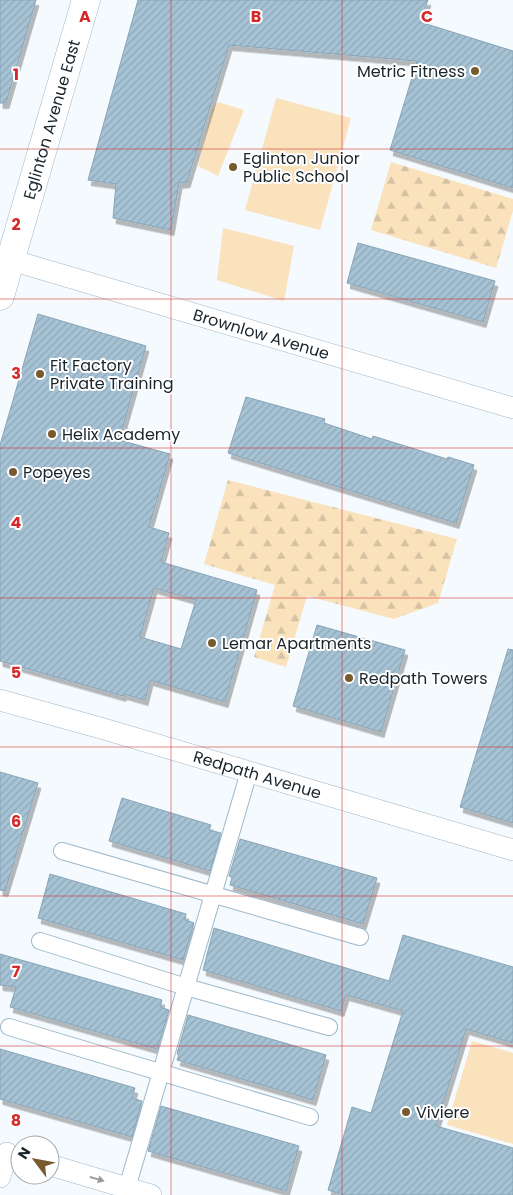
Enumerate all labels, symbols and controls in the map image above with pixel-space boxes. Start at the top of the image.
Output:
text: A [79,5,91,28]
text: B [251,5,261,28]
text: C [421,5,433,28]
street label: Eglinton Avenue East [17,37,86,202]
place label: Metric Fitness [357,60,465,83]
text: 1 [13,63,19,86]
marker: Metric Fitness [469,65,481,77]
place label: Eglinton Junior Public School [243,147,360,188]
marker: Eglinton Junior Public School [227,161,239,173]
text: 2 [11,213,21,236]
street label: Brownlow Avenue [190,303,332,365]
place label: Fit Factory Private Training [50,354,174,395]
text: 3 [11,362,21,385]
marker: Fit Factory Private Training [34,368,46,380]
place label: Helix Academy [62,423,180,446]
marker: Helix Academy [46,428,58,440]
place label: Popeyes [23,461,91,484]
marker: Popeyes [7,466,19,478]
text: 4 [11,511,22,534]
place label: Lemar Apartments [222,632,371,655]
marker: Lemar Apartments [206,637,218,649]
text: 5 [11,661,21,684]
place label: Redpath Towers [359,667,488,690]
marker: Redpath Towers [343,672,355,684]
street label: Redpath Avenue [191,745,324,804]
text: 6 [11,810,21,833]
text: 7 [12,960,21,983]
place label: Viviere [416,1101,470,1124]
marker: Viviere [400,1106,412,1118]
text: 8 [11,1109,21,1132]
north arrow [10,1135,60,1185]
text: N [13,1143,35,1163]
one-way arrow [89,1175,104,1183]

